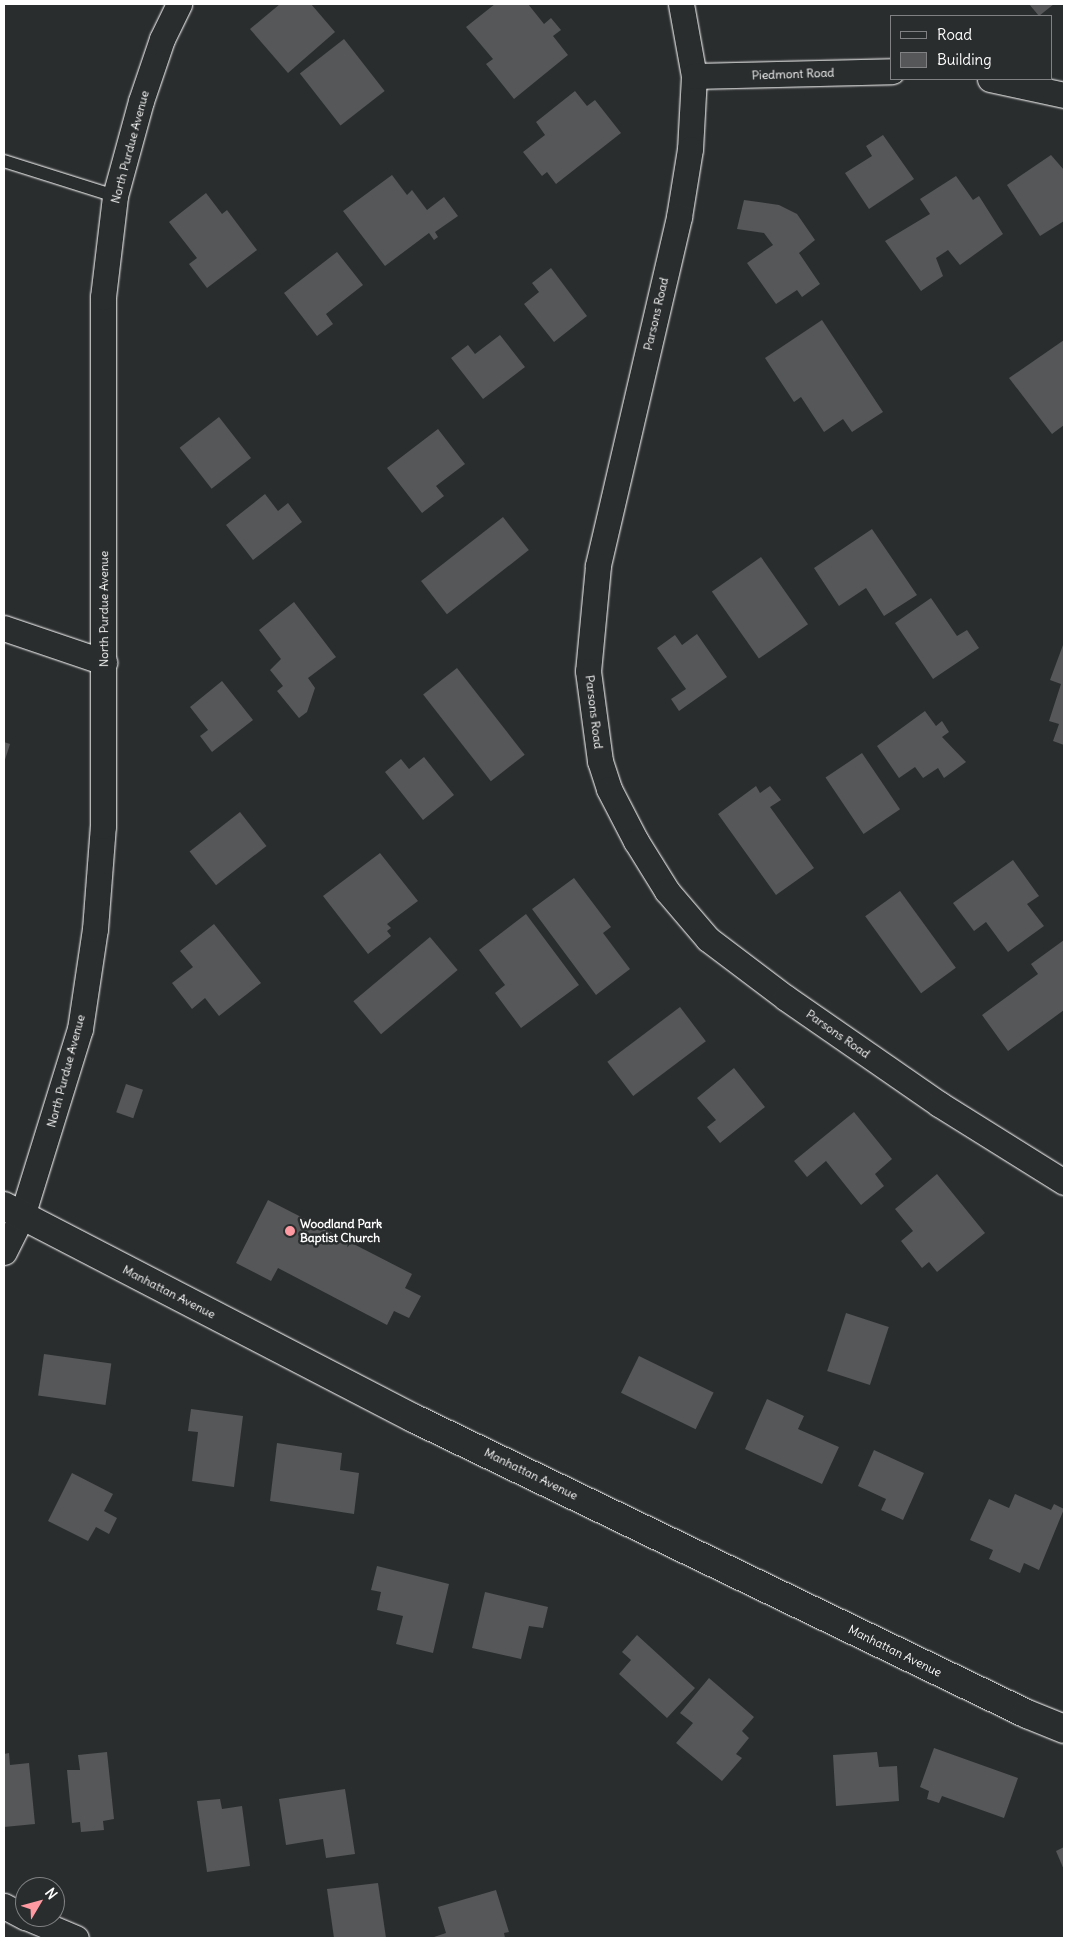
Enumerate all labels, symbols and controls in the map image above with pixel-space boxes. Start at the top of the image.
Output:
legend [890,15,1053,80]
text: Road [937,25,972,44]
text: Building [937,50,992,69]
street label: Piedmont Road [751,65,835,83]
street label: North Purdue Avenue [108,89,152,205]
street label: Parsons Road [641,276,671,352]
street label: North Purdue Avenue [97,551,111,667]
street label: Parsons Road [582,674,606,750]
street label: Parsons Road [803,1007,873,1061]
street label: North Purdue Avenue [44,1013,88,1129]
place label: Woodland Park Baptist Church [300,1217,382,1245]
marker: Woodland Park Baptist Church [284,1225,296,1237]
street label: Manhattan Avenue [120,1262,218,1322]
street label: Manhattan Avenue [482,1445,580,1503]
street label: Manhattan Avenue [846,1622,944,1680]
north arrow [15,1877,65,1927]
text: N [41,1884,61,1903]

